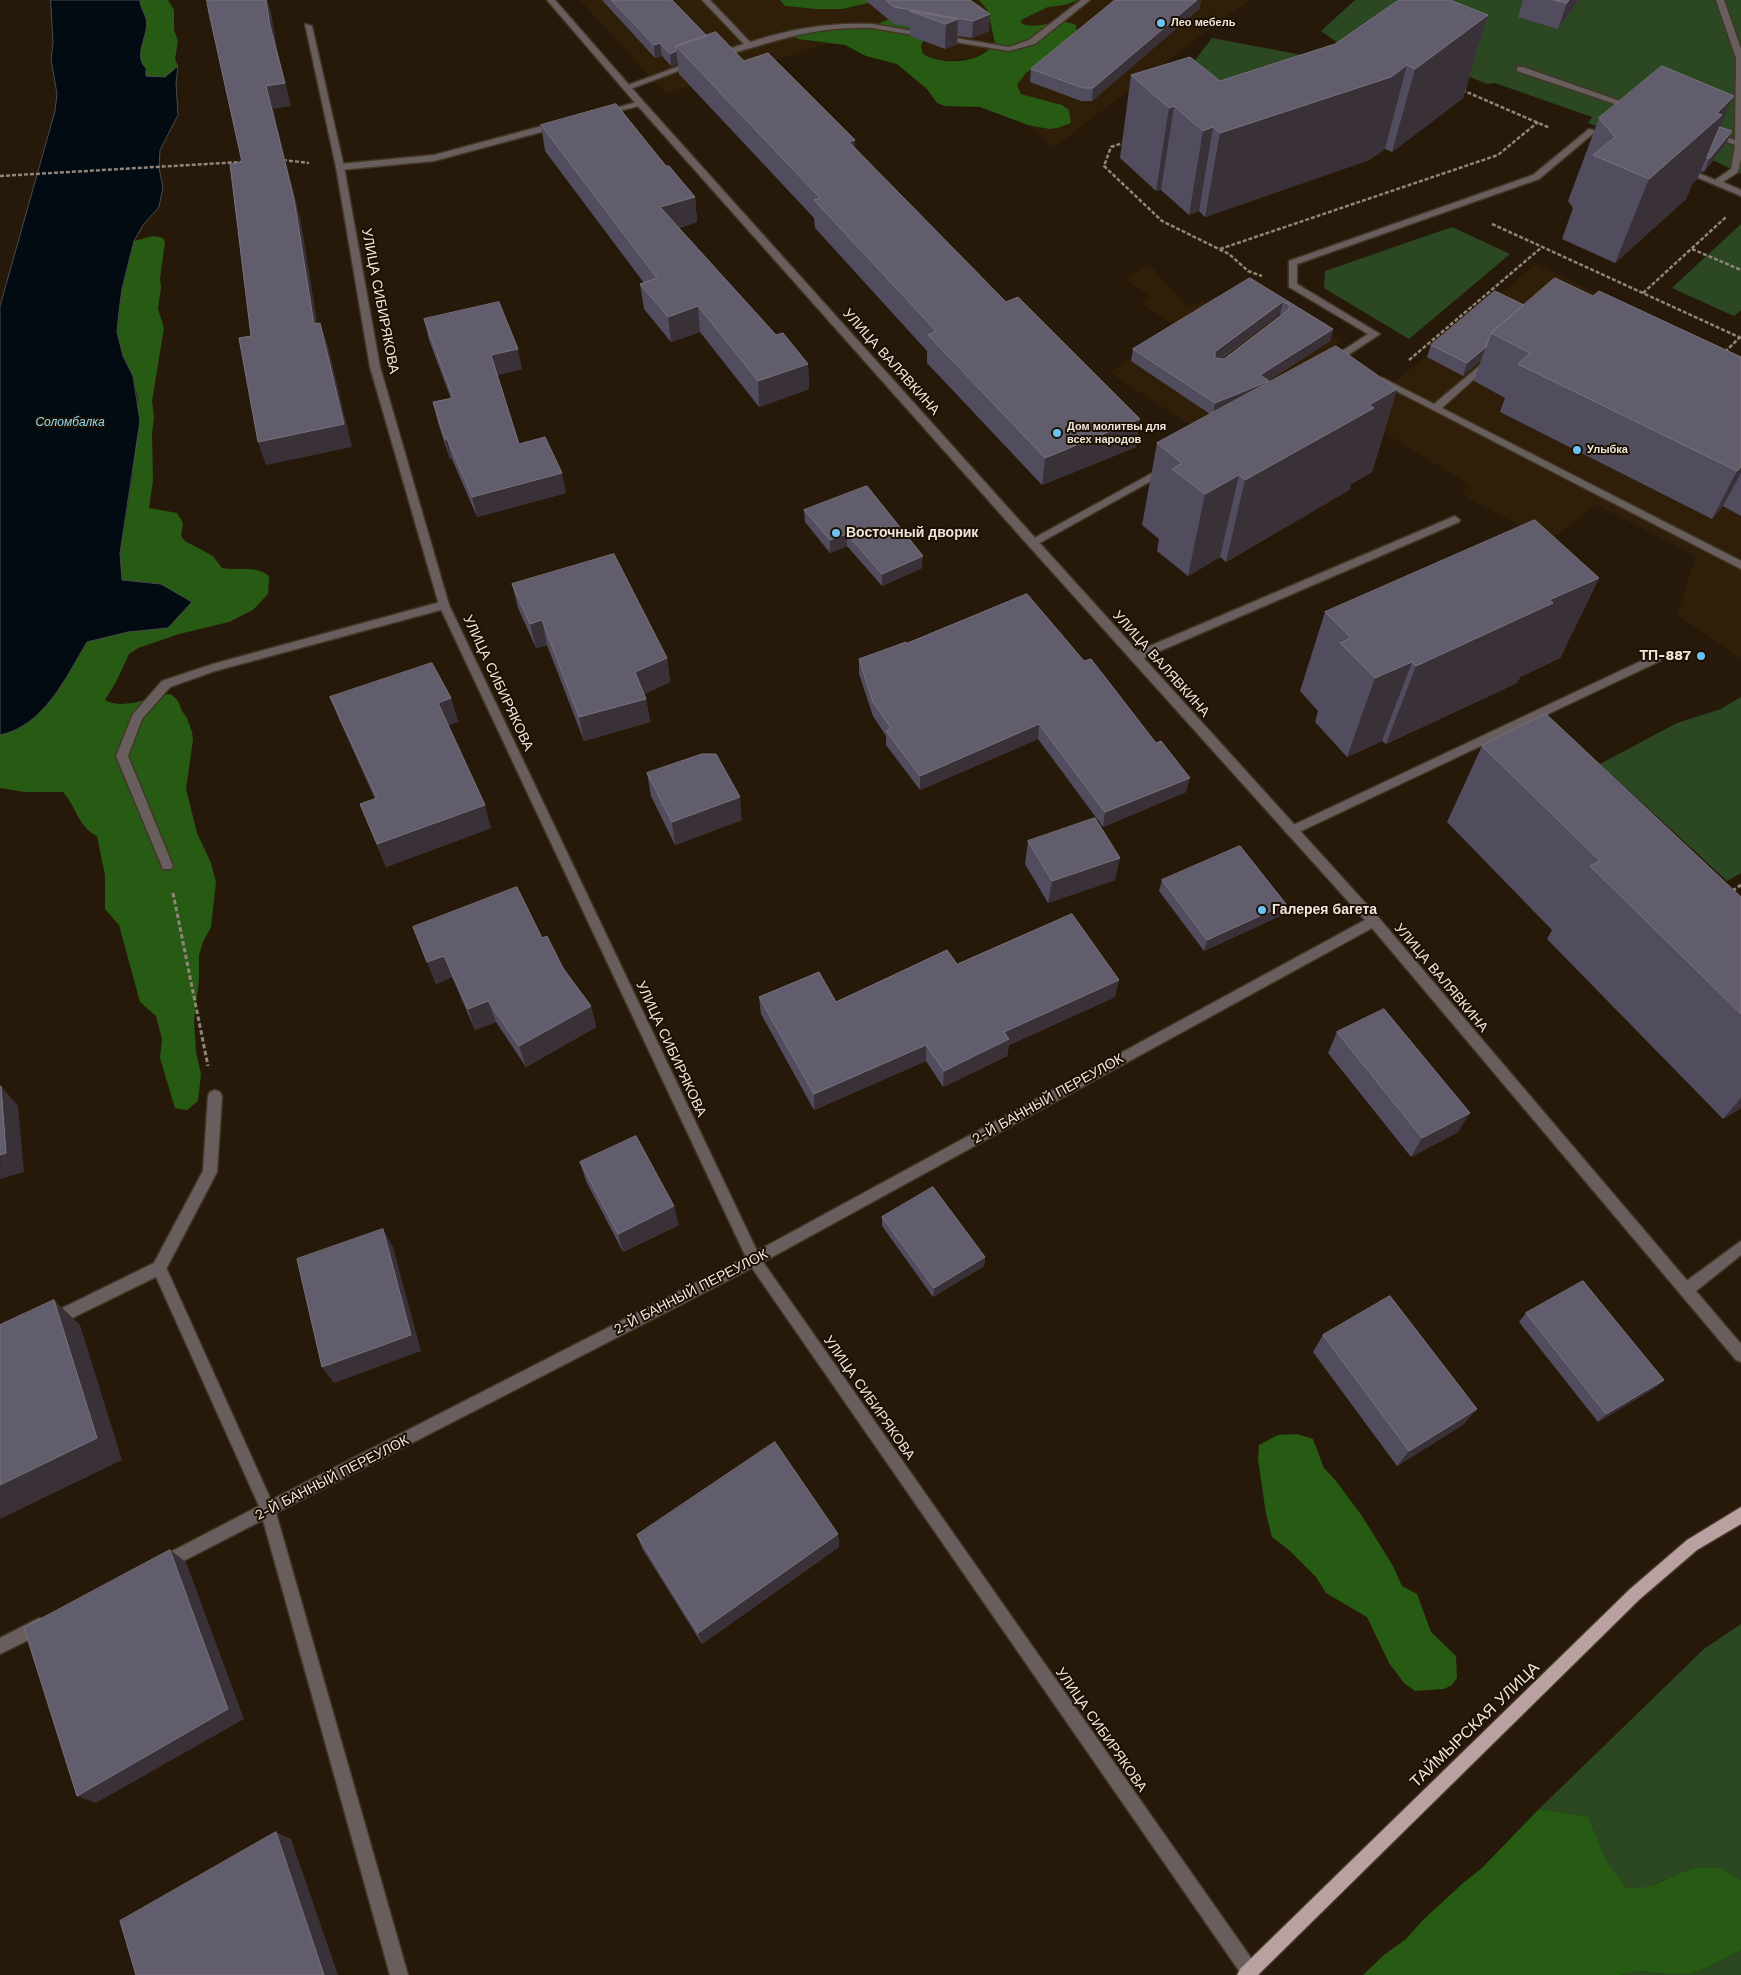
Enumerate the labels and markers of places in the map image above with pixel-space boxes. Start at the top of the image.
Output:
place label: Лео мебель [1171,16,1235,30]
marker: Лео мебель [1155,17,1167,29]
place label: Дом молитвы для всех народов [1067,420,1166,446]
marker: Дом молитвы для всех народов [1051,427,1063,439]
place label: Улыбка [1587,443,1628,457]
marker: Улыбка [1571,444,1583,456]
place label: Восточный дворик [846,525,978,541]
marker: Восточный дворик [830,527,842,539]
place label: ТП-887 [1639,648,1691,664]
marker: ТП-887 [1695,650,1707,662]
place label: Галерея багета [1272,902,1377,918]
marker: Галерея багета [1256,904,1268,916]

